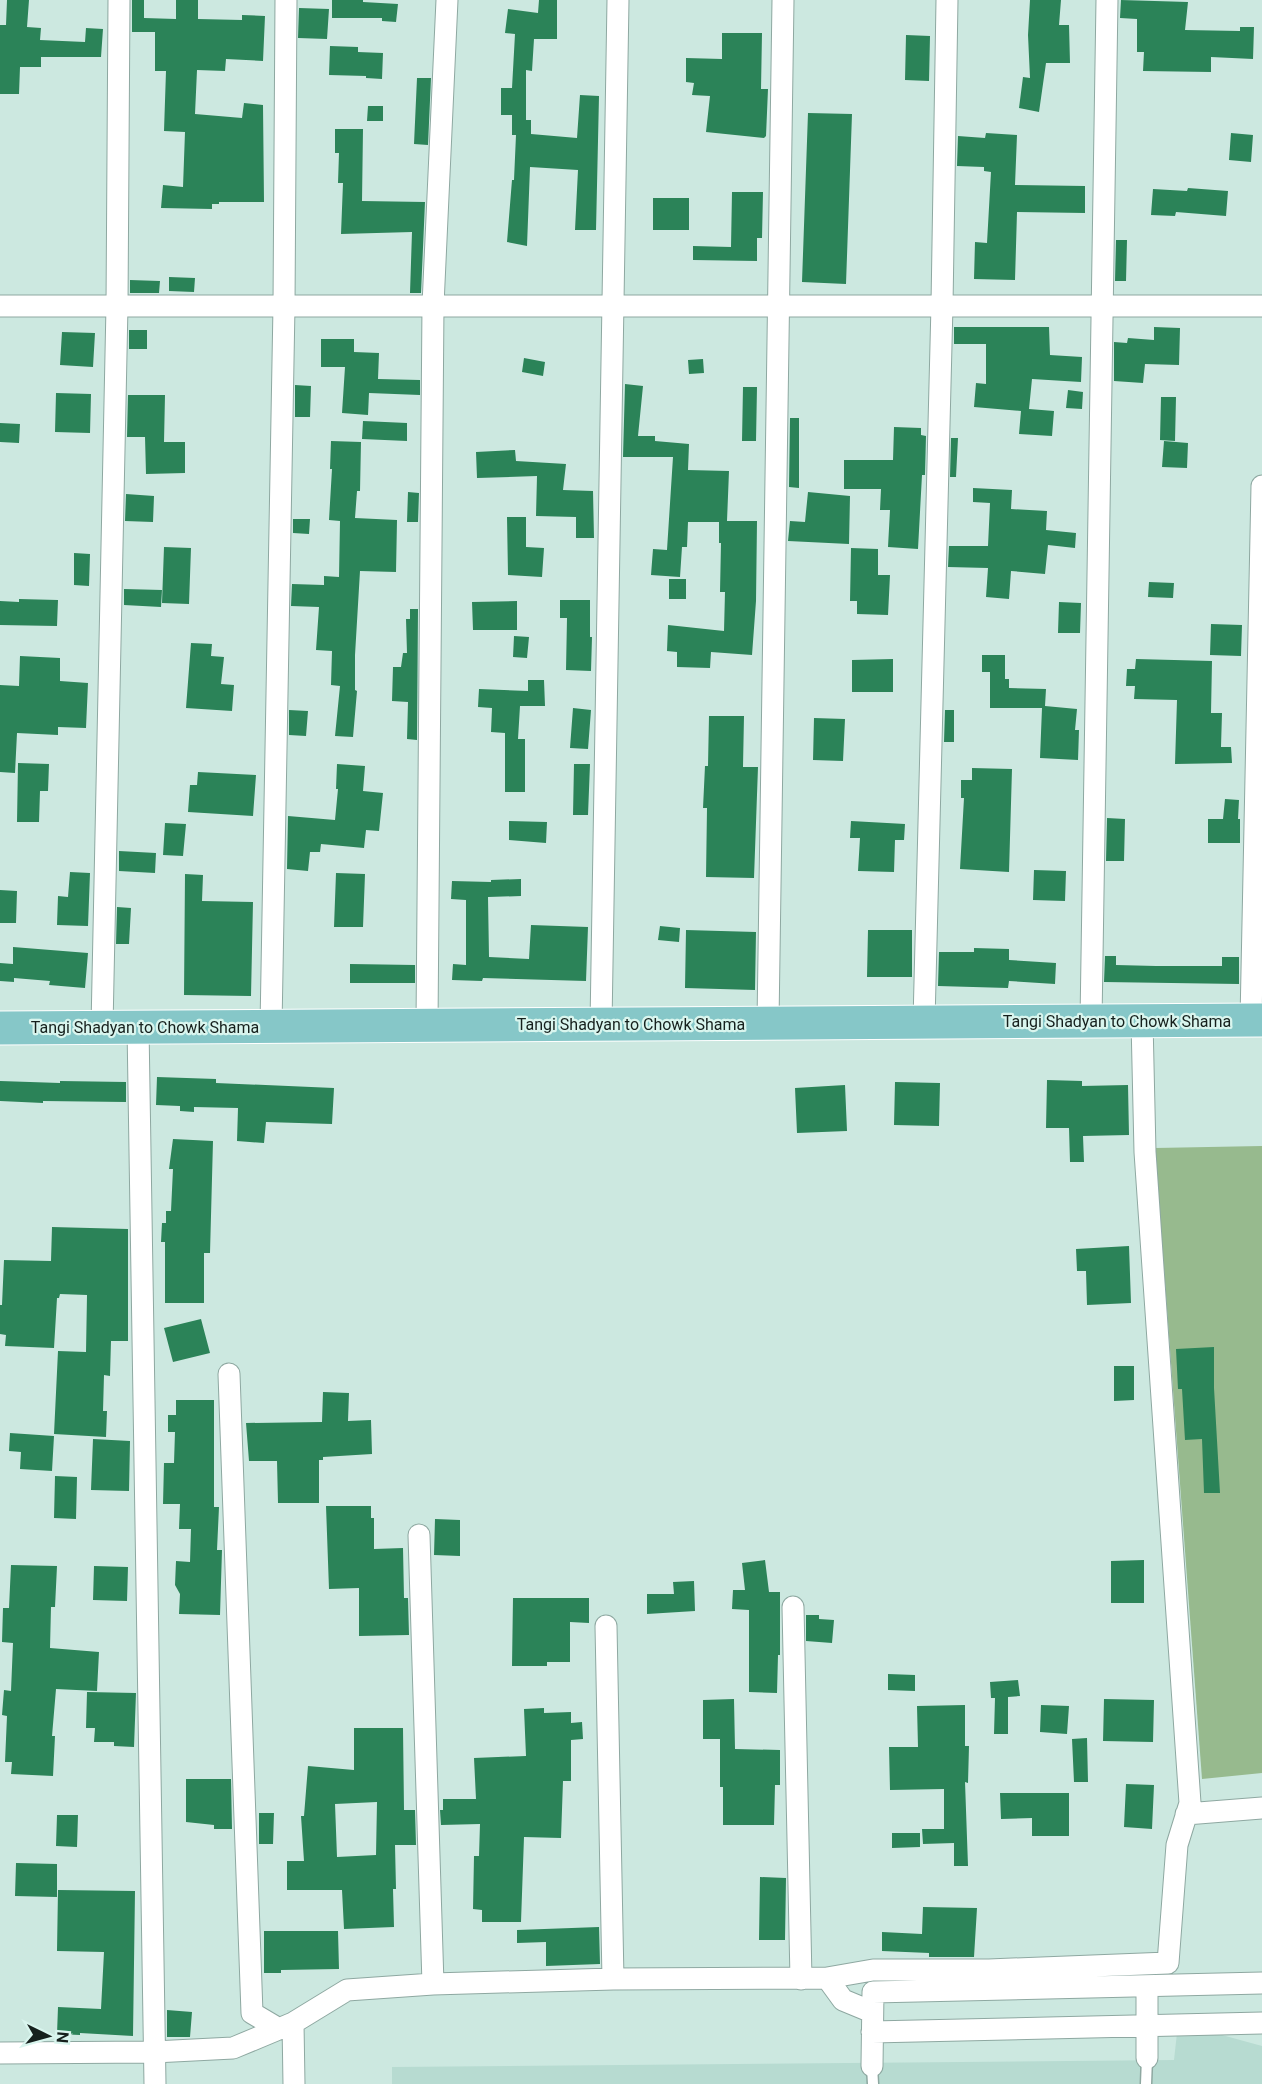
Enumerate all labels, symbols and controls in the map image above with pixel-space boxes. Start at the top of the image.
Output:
street label: Tangi Shadyan to Chowk Shama [1003,1012,1231,1031]
street label: Tangi Shadyan to Chowk Shama [517,1015,745,1034]
street label: Tangi Shadyan to Chowk Shama [31,1018,259,1037]
north arrow [18,2006,78,2066]
text: N [52,2031,72,2044]

